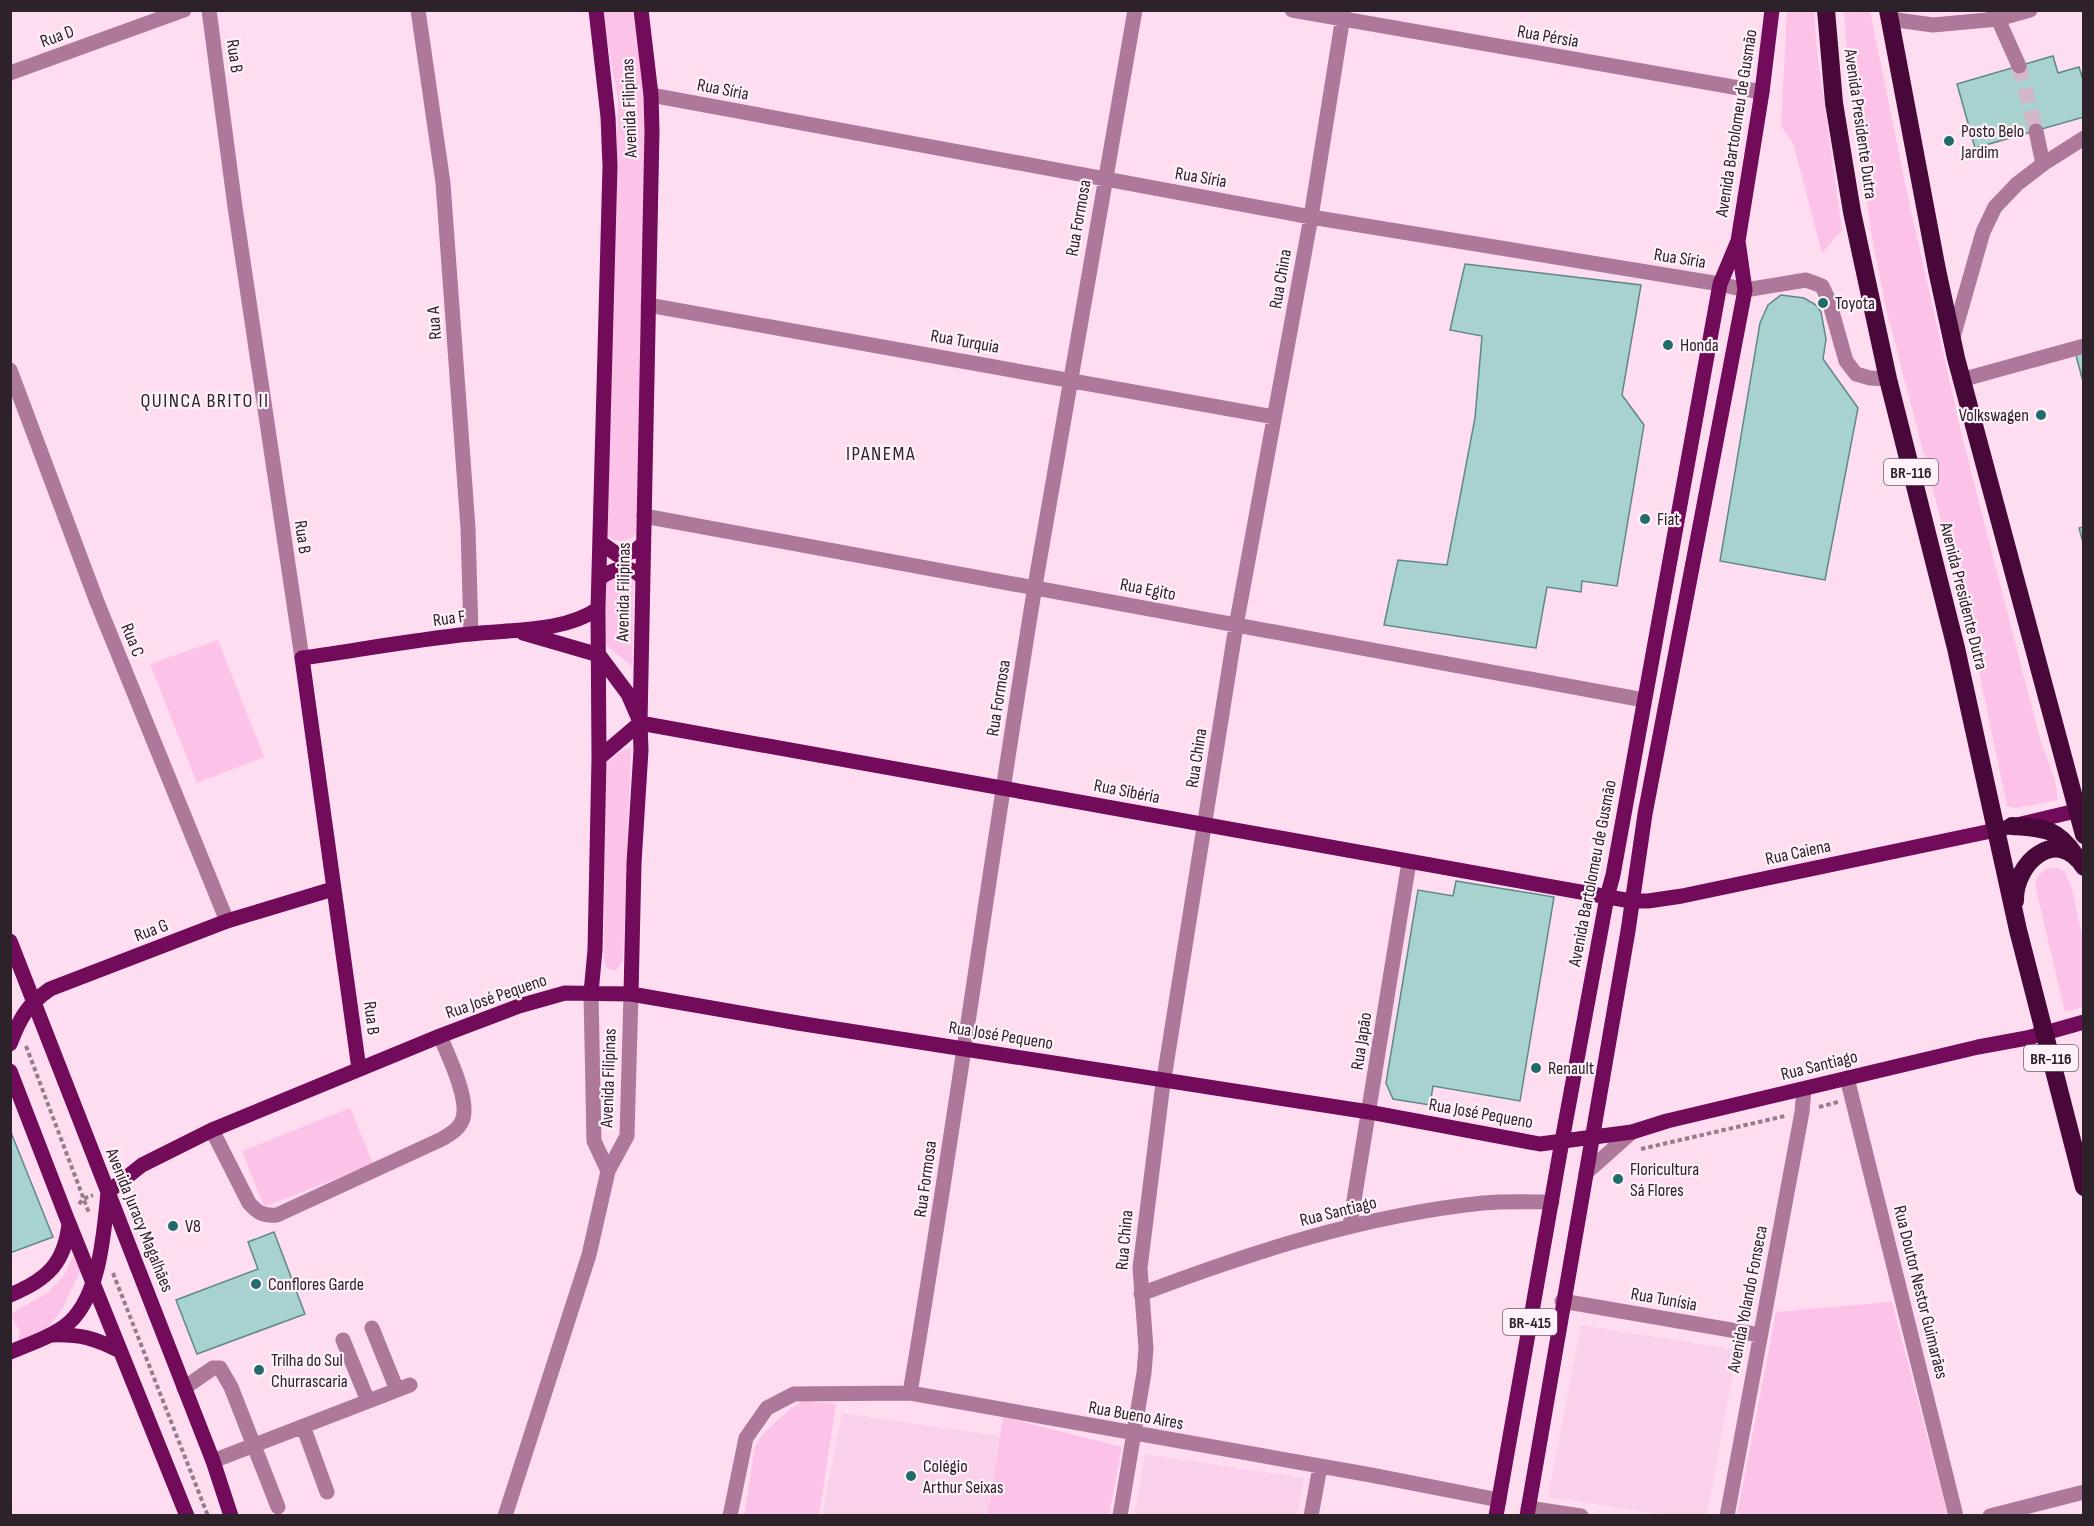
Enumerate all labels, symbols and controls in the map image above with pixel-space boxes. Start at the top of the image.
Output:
street label: Rua D [37,21,77,52]
street label: Rua Pérsia [1516,21,1580,52]
street label: Avenida Bartolomeu de Gusmão [1711,28,1762,219]
street label: Rua B [222,38,247,74]
street label: Avenida Presidente Dutra [1839,47,1881,200]
street label: Avenida Filipinas [617,58,642,159]
street label: Rua Síria [695,74,751,105]
place label: Posto Belo Jardim [1960,121,2024,163]
marker: Posto Belo Jardim [1942,134,1956,148]
street label: Rua Síria [1173,163,1228,192]
street label: Rua Formosa [1061,178,1096,258]
street label: Rua Síria [1653,244,1707,273]
street label: Rua China [1265,248,1296,310]
place label: Toyota [1835,293,1875,314]
marker: Toyota [1816,296,1830,310]
street label: Rua A [423,305,446,340]
street label: Rua Turquia [929,325,1001,358]
place label: Honda [1680,335,1719,356]
marker: Honda [1661,338,1675,352]
district label: QUINCA BRITO II [140,389,270,413]
place label: Volkswagen [1959,405,2029,426]
marker: Volkswagen [2034,408,2048,422]
district label: IPANEMA [846,442,916,466]
road number: BR-116 [1884,459,1938,485]
place label: Fiat [1657,509,1680,530]
marker: Fiat [1638,512,1652,526]
street label: Rua B [290,519,315,555]
street label: Avenida Presidente Dutra [1935,519,1992,672]
street label: Avenida Filipinas [612,542,635,643]
street label: Rua Egito [1118,574,1178,605]
street label: Rua F [431,606,467,631]
street label: Rua C [116,620,149,660]
street label: Rua Formosa [982,658,1015,738]
street label: Rua China [1181,727,1212,789]
street label: Rua Sibéria [1092,775,1162,808]
street label: Avenida Bartolomeu de Gusmão [1564,778,1621,969]
street label: Rua Caiena [1764,835,1833,870]
street label: Rua G [131,914,171,946]
street label: Rua José Pequeno [443,969,550,1024]
street label: Rua B [359,1000,384,1036]
street label: Rua Japão [1347,1011,1376,1071]
street label: Rua José Pequeno [947,1017,1055,1054]
street label: Avenida Filipinas [596,1028,621,1129]
road number: BR-116 [2024,1045,2078,1071]
street label: Rua Santiago [1779,1046,1860,1085]
place label: Renault [1548,1058,1595,1079]
marker: Renault [1529,1061,1543,1075]
street label: Rua José Pequeno [1427,1094,1535,1133]
street label: Rua Formosa [910,1139,941,1219]
street label: Avenida Juracy Magalhães [101,1144,178,1295]
place label: Floricultura Sá Flores [1630,1159,1699,1201]
marker: Floricultura Sá Flores [1611,1172,1625,1186]
street label: Rua Santiago [1298,1192,1379,1231]
street label: Rua Doutor Nestor Guimarães [1889,1203,1952,1381]
street label: Rua China [1111,1209,1138,1271]
place label: V8 [185,1216,201,1237]
marker: V8 [166,1219,180,1233]
street label: Avenida Yolando Fonseca [1723,1224,1772,1375]
place label: Conflores Garde [268,1274,364,1295]
marker: Conflores Garde [249,1277,263,1291]
street label: Rua Tunísia [1629,1283,1699,1316]
road number: BR-415 [1503,1309,1557,1335]
place label: Trilha do Sul Churrascaria [271,1350,348,1392]
marker: Trilha do Sul Churrascaria [252,1363,266,1377]
street label: Rua Bueno Aires [1087,1397,1185,1434]
place label: Colégio Arthur Seixas [922,1456,1003,1498]
marker: Colégio Arthur Seixas [904,1469,918,1483]

